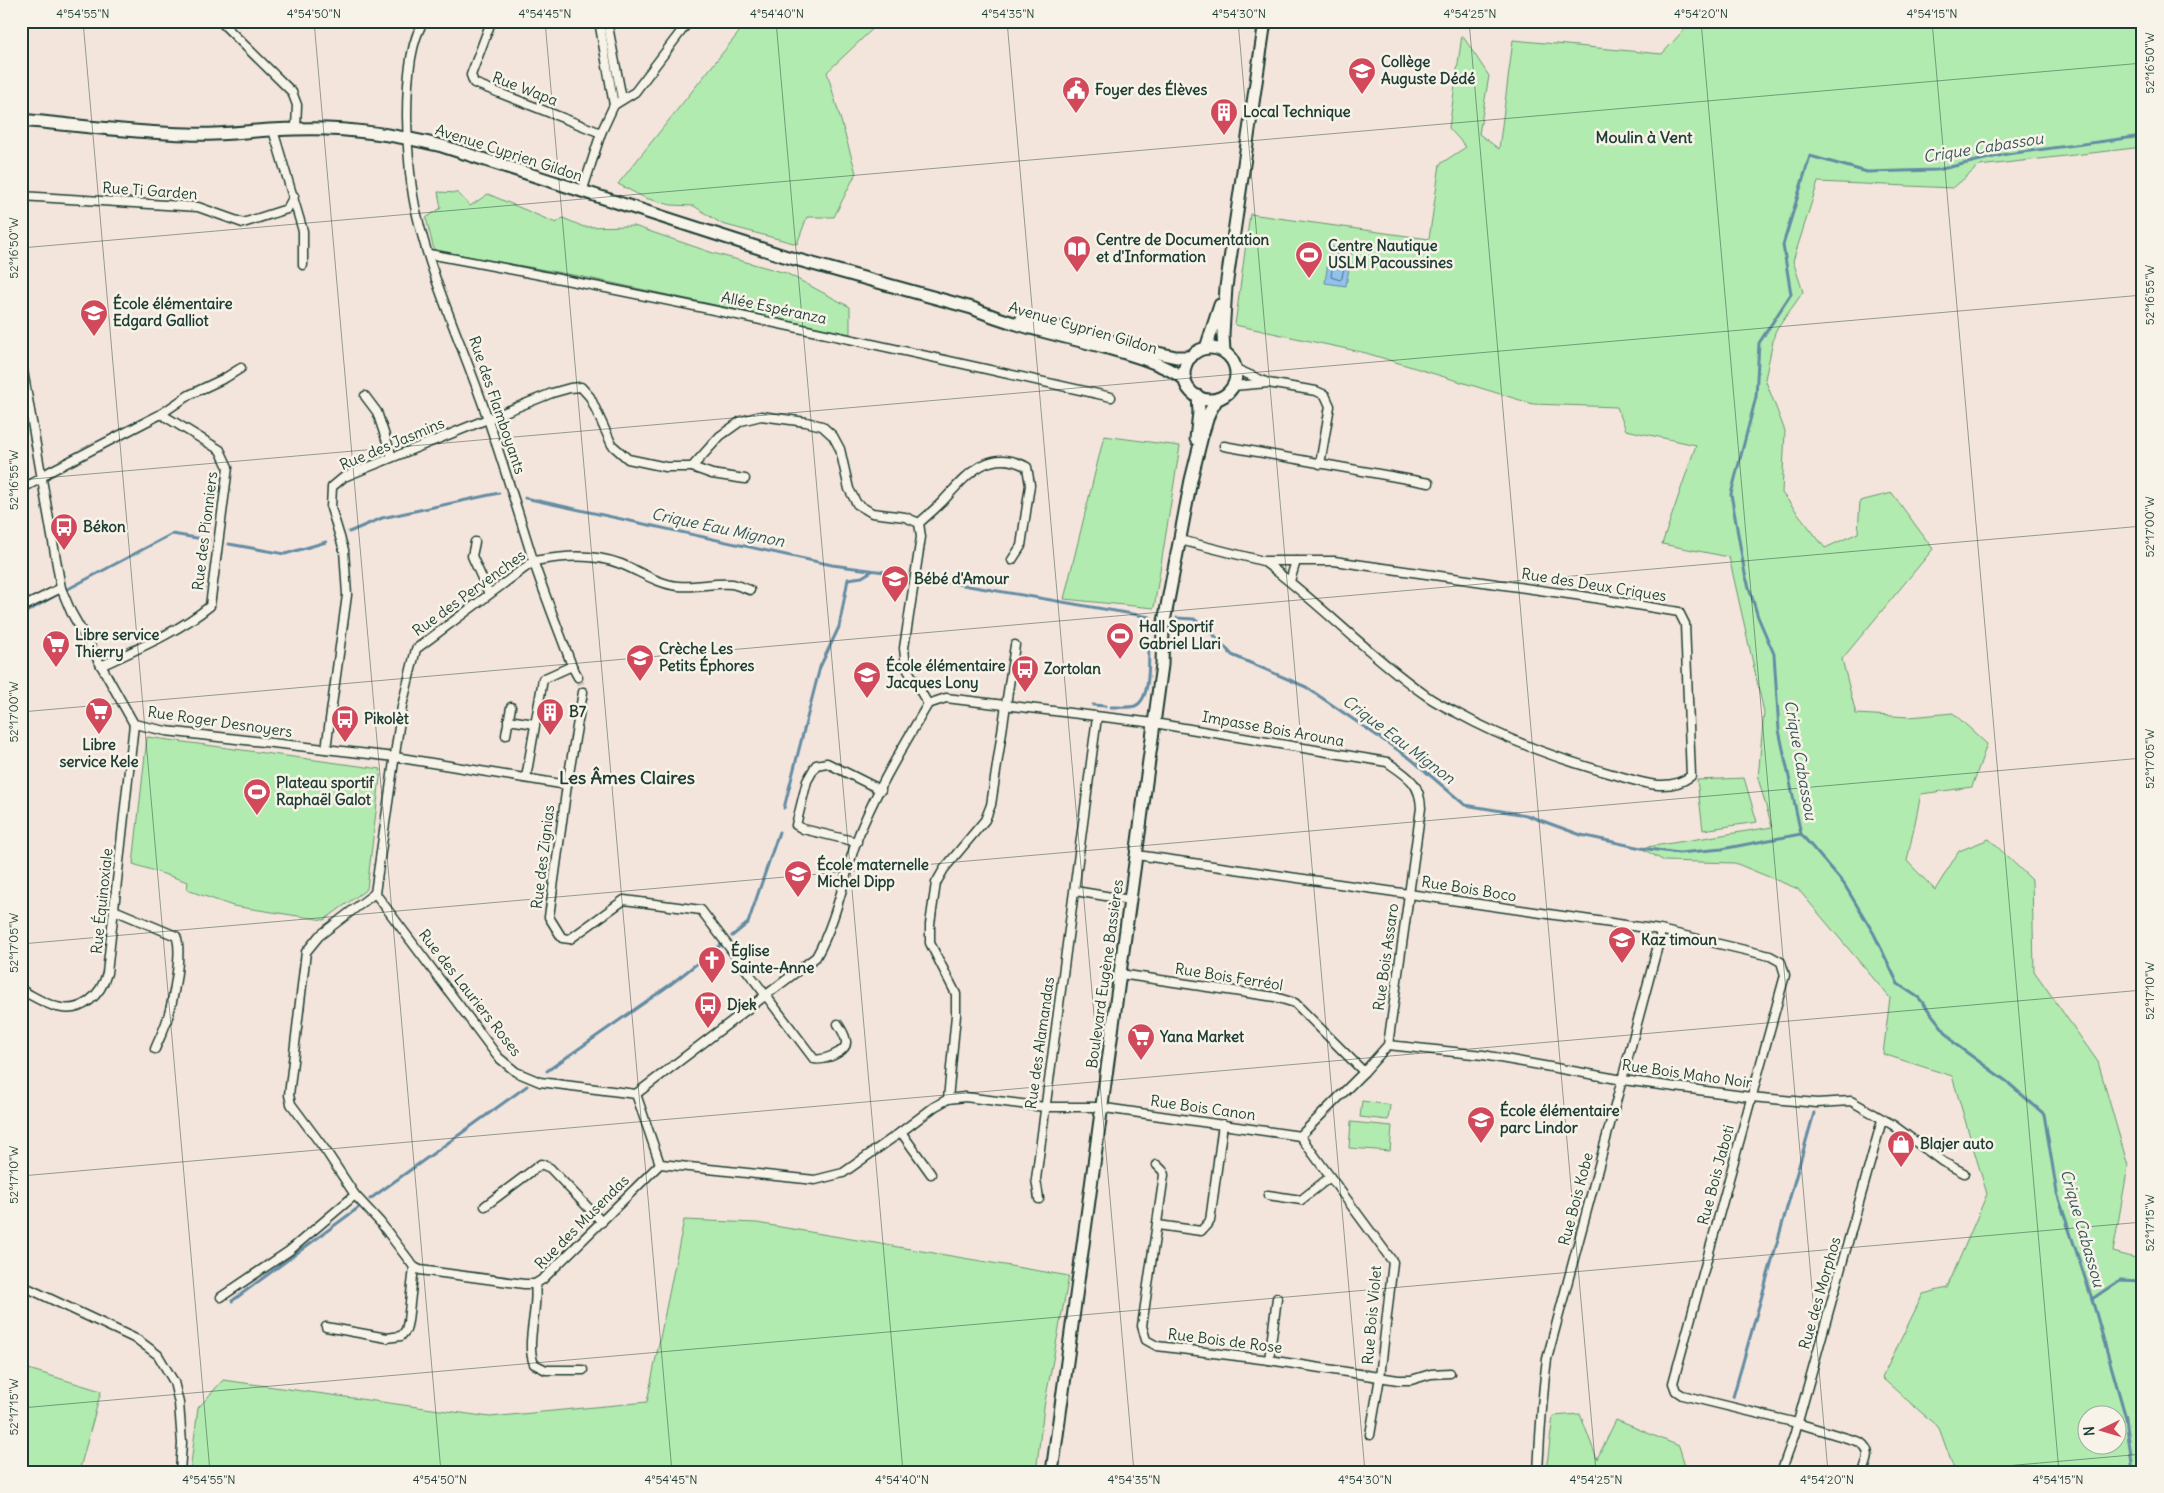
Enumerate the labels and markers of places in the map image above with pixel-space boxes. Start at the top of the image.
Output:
place label: Collège Auguste Dédé [1381,52,1475,89]
school or university icon: Collège Auguste Dédé [1347,56,1377,95]
public building icon: Foyer des Élèves [1061,75,1091,114]
place label: Foyer des Élèves [1095,79,1207,100]
building icon: Local Technique [1209,97,1239,136]
place label: Local Technique [1243,102,1351,122]
place label: Centre de Documentation et d'Information [1096,230,1270,266]
library icon: Centre de Documentation et d'Information [1062,234,1092,273]
place label: Centre Nautique USLM Pacoussines [1328,236,1453,272]
sports icon: Centre Nautique USLM Pacoussines [1294,240,1324,279]
place label: École élémentaire Edgard Galliot [113,293,233,331]
school or university icon: École élémentaire Edgard Galliot [79,298,109,337]
bus stop icon: Békon [49,512,79,551]
place label: Békon [83,517,126,536]
school or university icon: Bébé d'Amour [880,564,910,603]
place label: Bébé d'Amour [914,569,1010,588]
place label: Hall Sportif Gabriel Llari [1139,617,1221,653]
sports icon: Hall Sportif Gabriel Llari [1105,621,1135,660]
place label: Libre service Thierry [75,625,159,662]
supermarket icon: Libre service Thierry [41,629,71,668]
place label: Crèche Les Petits Éphores [659,639,755,676]
school or university icon: Crèche Les Petits Éphores [625,643,655,682]
bus stop icon: Zortolan [1010,654,1040,693]
place label: École élémentaire Jacques Lony [886,655,1006,693]
place label: Zortolan [1044,659,1101,678]
school or university icon: École élémentaire Jacques Lony [852,660,882,699]
supermarket icon: Libre service Kele [84,696,114,735]
building icon: B7 [535,697,565,736]
place label: B7 [569,702,587,721]
bus stop icon: Pikolèt [330,704,360,743]
place label: Pikolèt [364,709,410,728]
place label: Libre service Kele [59,735,139,771]
place label: Plateau sportif Raphaël Galot [276,773,375,810]
sports icon: Plateau sportif Raphaël Galot [242,777,272,816]
place label: École maternelle Michel Dipp [817,854,929,892]
school or university icon: École maternelle Michel Dipp [783,859,813,898]
school or university icon: Kaz timoun [1607,925,1637,964]
place label: Kaz timoun [1641,930,1717,949]
place label: Église Sainte-Anne [731,940,814,977]
church icon: Église Sainte-Anne [697,945,727,984]
bus stop icon: Djek [693,990,723,1029]
place label: Djek [727,995,757,1014]
supermarket icon: Yana Market [1126,1022,1156,1061]
place label: Yana Market [1159,1027,1245,1046]
place label: École élémentaire parc Lindor [1500,1100,1620,1138]
school or university icon: École élémentaire parc Lindor [1466,1105,1496,1144]
shop icon: Blajer auto [1886,1129,1916,1168]
place label: Blajer auto [1920,1134,1994,1153]

